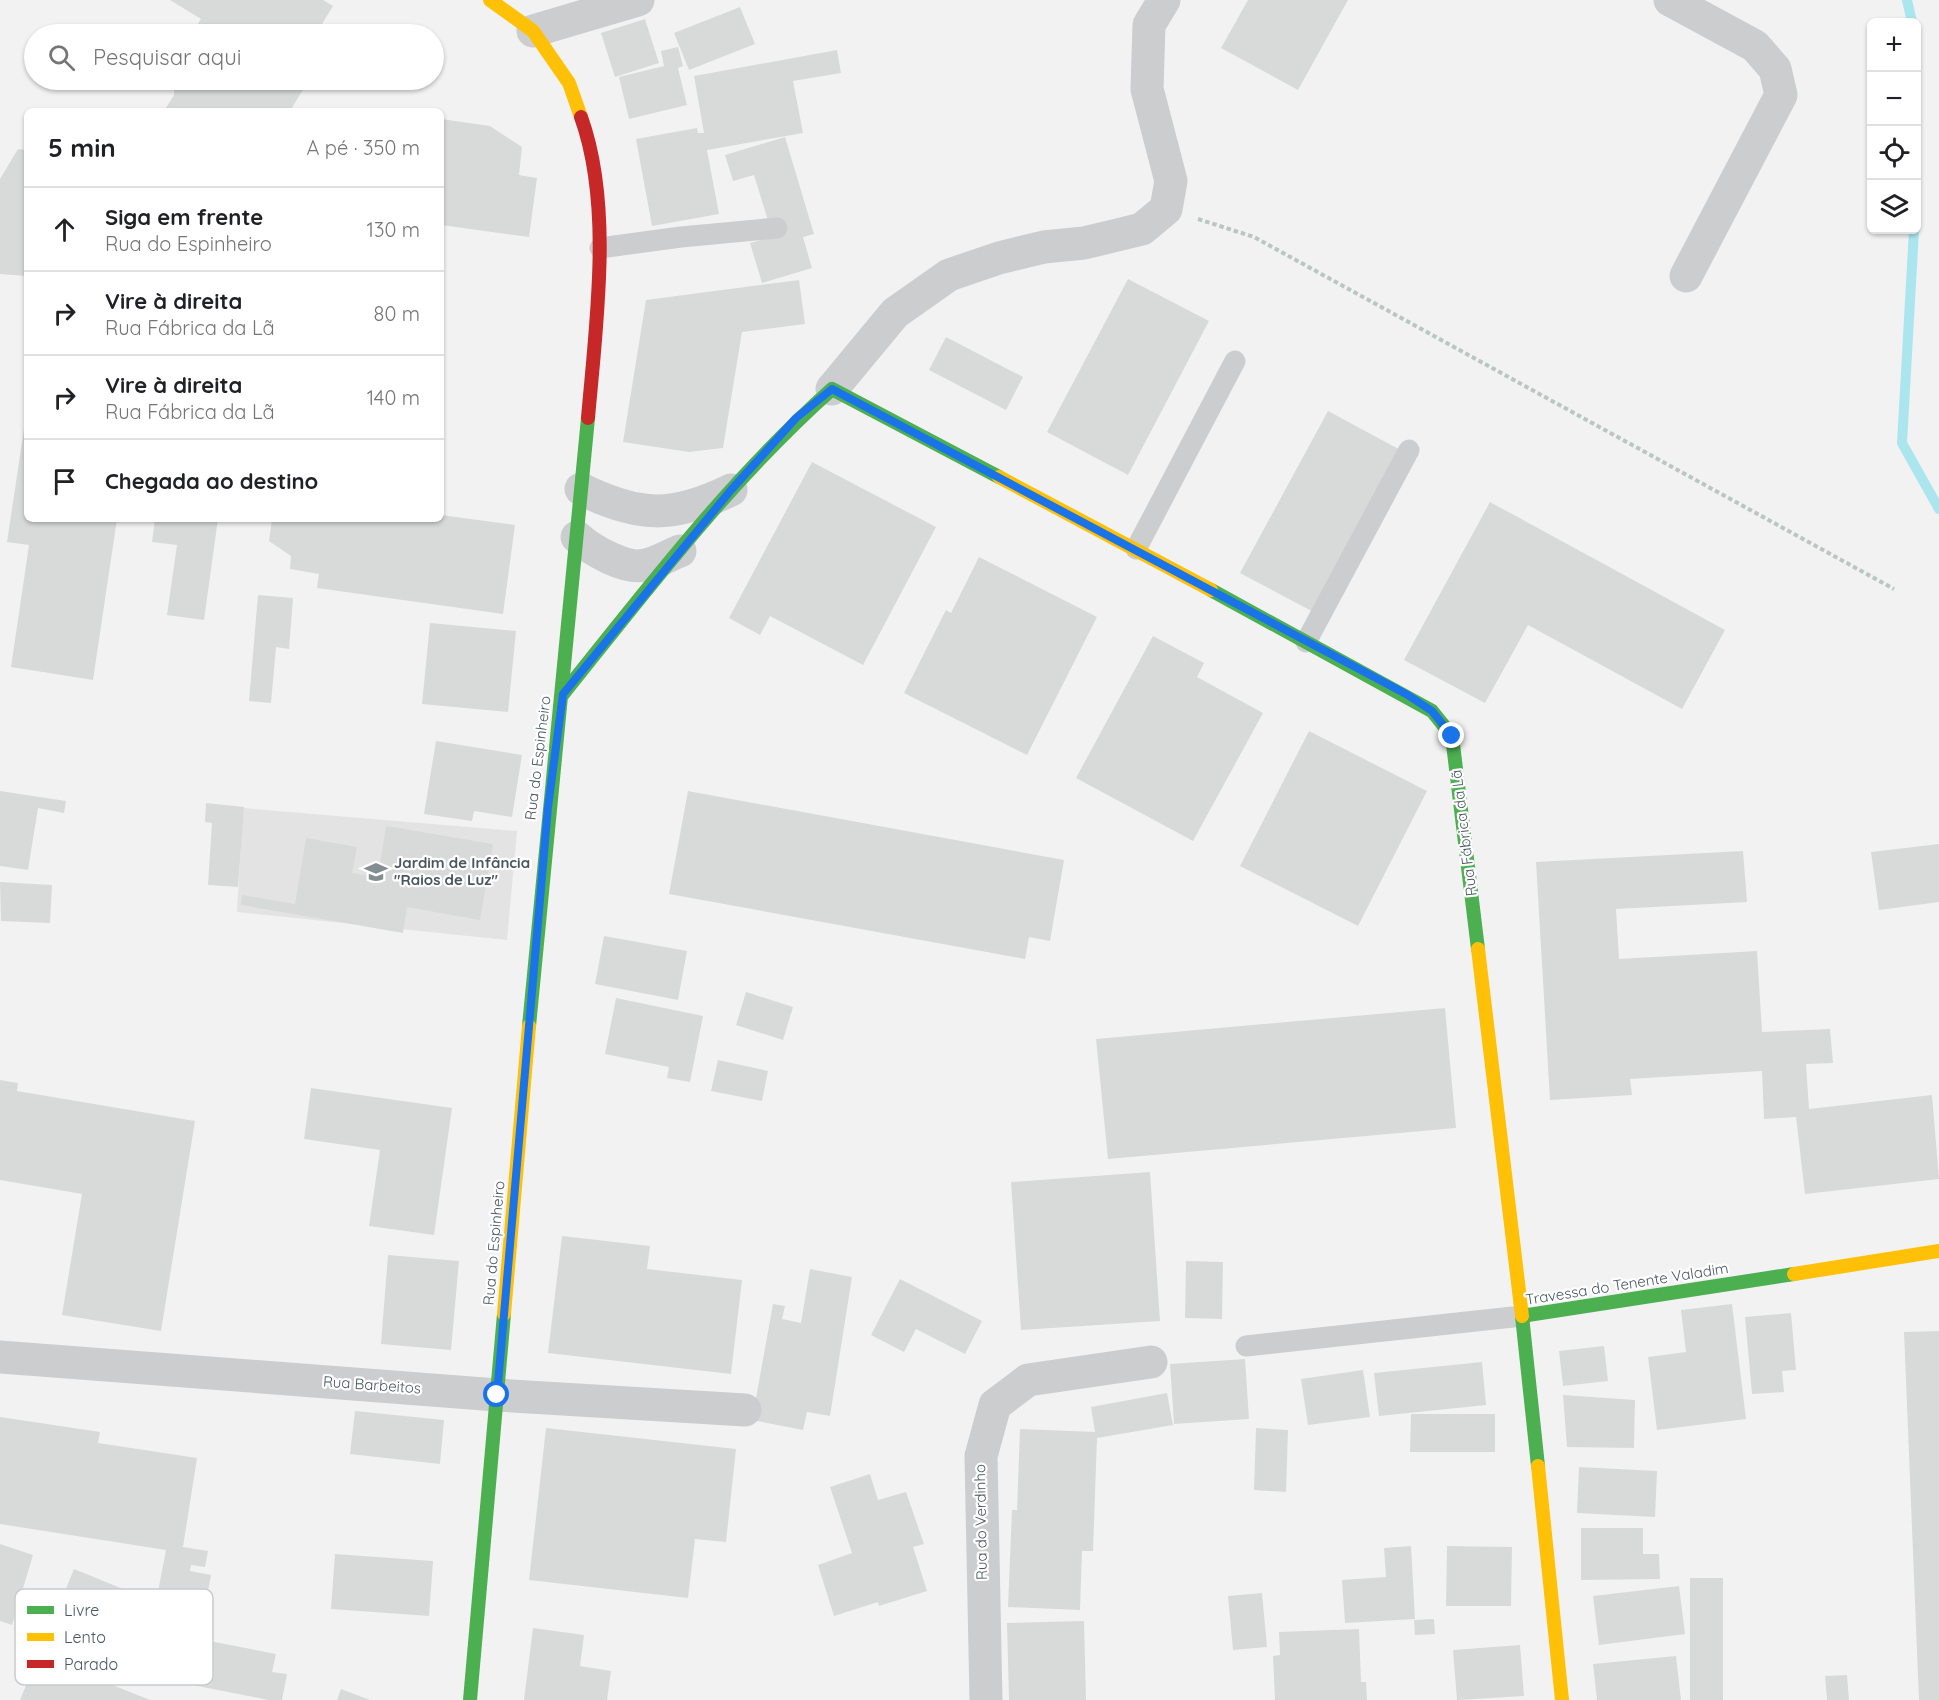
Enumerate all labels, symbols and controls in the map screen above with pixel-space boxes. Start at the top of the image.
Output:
map controls [1867,18,1921,234]
button: + [1867,18,1921,72]
search box [24,24,444,90]
icon: search [45,41,78,74]
text: Pesquisar aqui [93,43,241,71]
button: − [1867,72,1921,126]
button: locate [1867,126,1921,180]
text: 5 min [48,131,116,164]
text: A pé · 350 m [306,135,420,160]
button: layers [1867,180,1921,234]
text: Siga em frente [105,203,263,231]
icon: ahead [48,213,81,246]
text: 130 m [367,217,420,242]
text: Rua do Espinheiro [105,231,272,256]
text: Vire à direita [105,287,242,315]
icon: right [48,297,81,330]
text: 80 m [374,301,420,326]
text: Rua Fábrica da Lã [105,315,275,340]
text: Vire à direita [105,371,242,399]
icon: right [48,381,81,414]
text: 140 m [367,385,420,410]
text: Rua Fábrica da Lã [105,399,275,424]
icon: arrive [48,465,81,498]
text: Chegada ao destino [105,467,318,495]
street label: Rua do Espinheiro [520,695,555,821]
route end [1438,722,1464,748]
street label: Rua Fábrica da Lã [1446,769,1481,897]
place label: Jardim de Infância "Raios de Luz" [394,853,530,889]
school or university icon: Jardim de Infância "Raios de Luz" [363,859,389,885]
street label: Rua do Espinheiro [479,1180,508,1306]
street label: Travessa do Tenente Valadim [1524,1258,1730,1309]
street label: Rua Barbeitos [322,1372,422,1397]
route start [483,1381,509,1407]
street label: Rua do Verdinho [970,1464,991,1580]
legend [15,1589,213,1685]
text: Livre [64,1600,99,1620]
text: Lento [64,1627,106,1647]
text: Parado [64,1654,118,1674]

